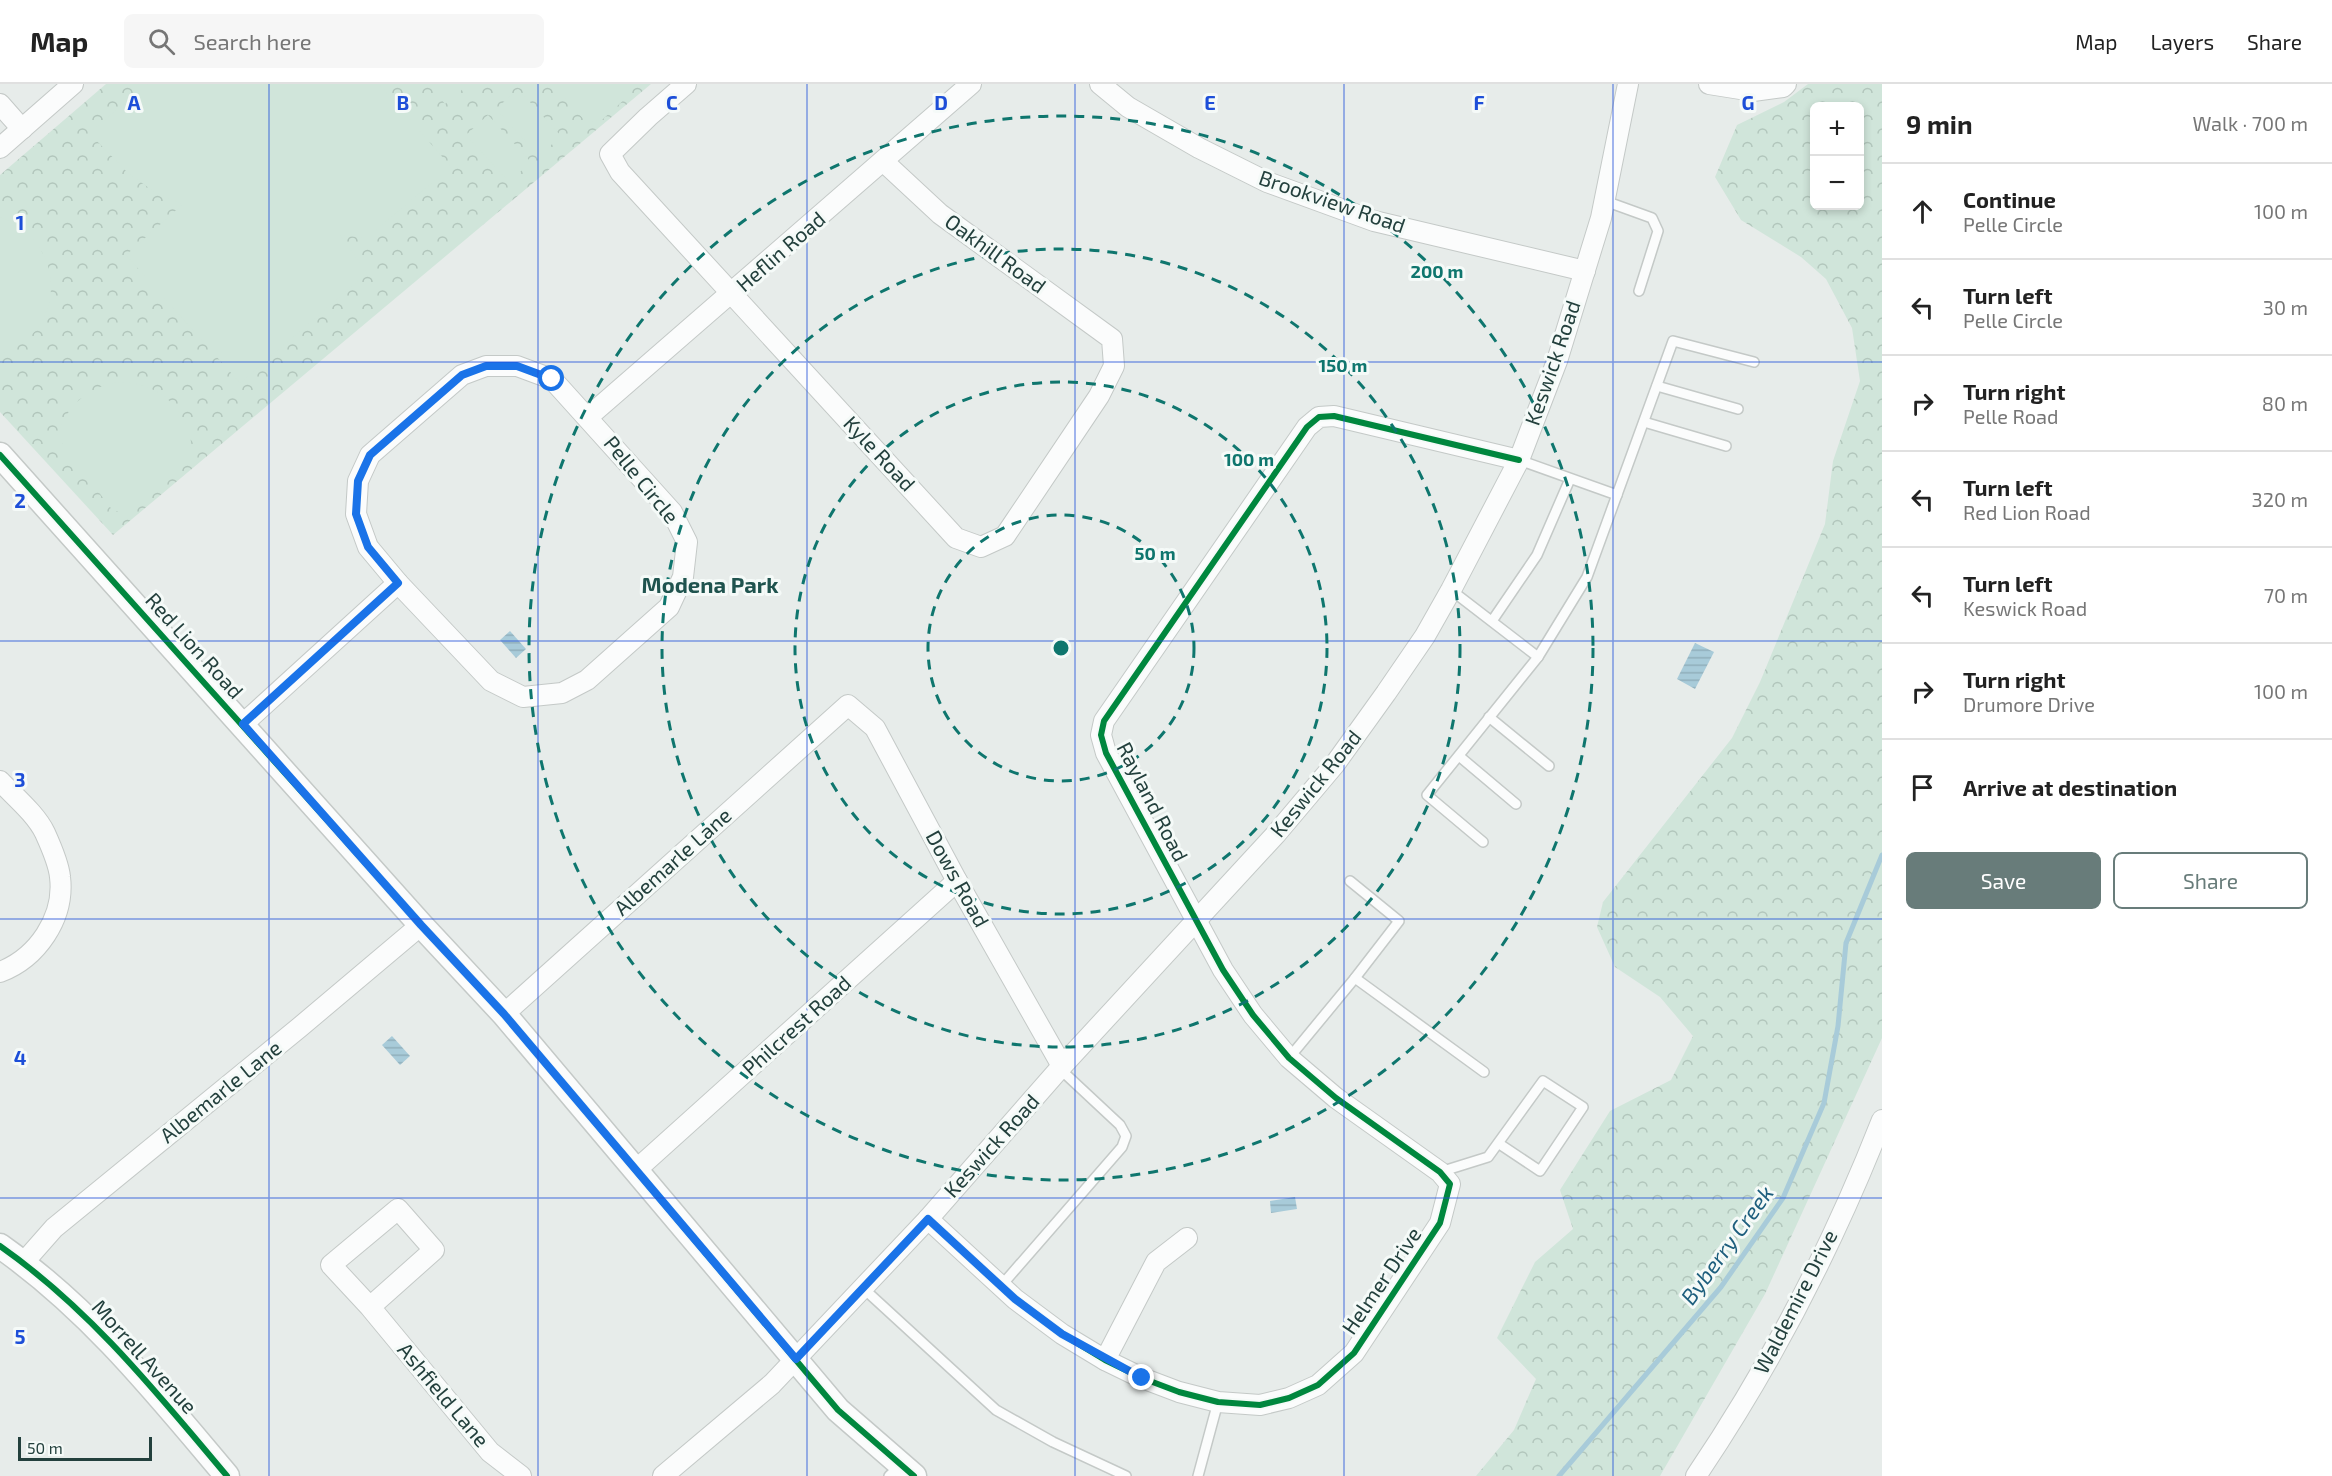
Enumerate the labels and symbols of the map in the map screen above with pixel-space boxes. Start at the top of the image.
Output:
text: A [127,90,141,114]
text: B [397,90,409,114]
text: C [666,90,678,114]
text: D [934,90,948,114]
text: E [1204,90,1216,114]
text: F [1473,90,1485,114]
text: G [1742,90,1754,114]
street label: Brookview Road [1256,164,1409,237]
street label: Heflin Road [730,205,830,296]
street label: Oakhill Road [941,208,1051,298]
text: 1 [16,210,24,234]
text: 200 m [1411,260,1463,282]
street label: Keswick Road [1519,297,1585,428]
text: 150 m [1319,354,1367,376]
route start [538,365,564,391]
street label: Kyle Road [839,410,921,496]
street label: Pelle Circle [599,430,685,528]
text: 100 m [1224,448,1274,470]
text: 2 [14,488,26,512]
text: 50 m [1134,542,1176,564]
district label: Modena Park [642,571,779,597]
street label: Red Lion Road [141,587,249,703]
centre of rings [1051,638,1071,658]
street label: Keswick Road [1264,725,1366,842]
street label: Rayland Road [1113,737,1194,865]
text: 3 [14,767,26,791]
street label: Albemarle Lane [608,802,736,920]
street label: Dows Road [921,825,995,931]
street label: Philcrest Road [737,970,855,1080]
street label: Albemarle Lane [154,1034,286,1147]
text: 4 [14,1045,27,1069]
street label: Keswick Road [938,1088,1044,1202]
water label: Byberry Creek [1674,1180,1779,1309]
street label: Helmer Drive [1336,1222,1426,1338]
street label: Waldemire Drive [1748,1225,1842,1378]
street label: Morrell Avenue [87,1294,203,1418]
text: 5 [14,1324,26,1348]
street label: Ashfield Lane [393,1337,495,1451]
route end [1128,1364,1154,1390]
scale bar [18,1434,152,1462]

